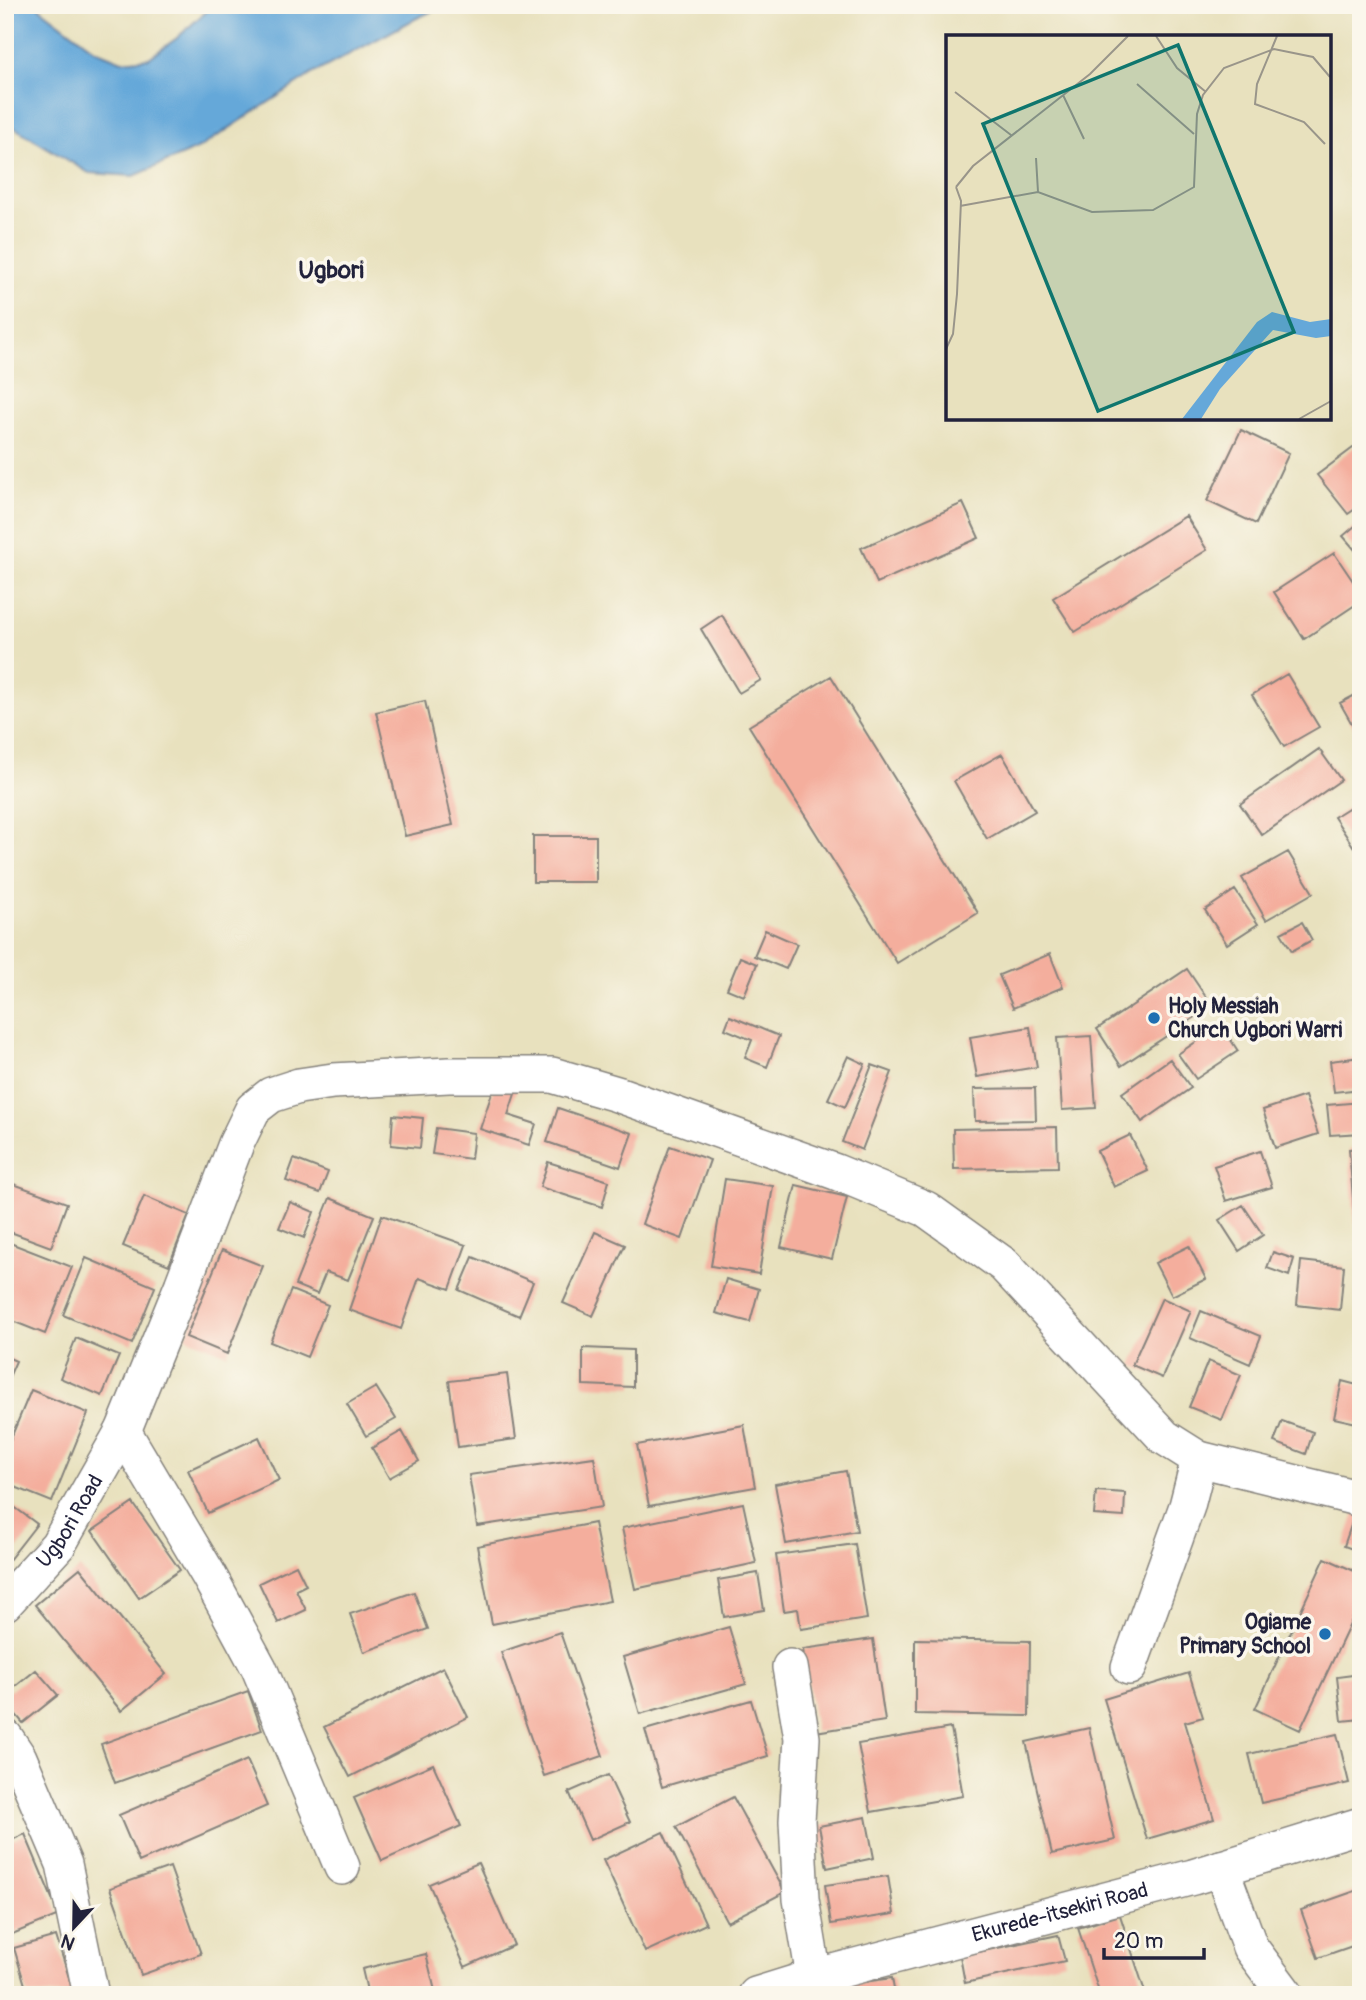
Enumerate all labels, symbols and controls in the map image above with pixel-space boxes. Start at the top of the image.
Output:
inset map [946,35,1331,420]
district label: Ugbori [298,256,364,285]
place label: Holy Messiah Church Ugbori Warri [1168,993,1342,1044]
marker: Holy Messiah Church Ugbori Warri [1146,1010,1162,1026]
street label: Ugbori Road [31,1470,109,1574]
place label: Ogiame Primary School [1179,1609,1312,1660]
marker: Ogiame Primary School [1317,1626,1333,1642]
street label: Ekurede-itsekiri Road [969,1876,1151,1949]
north arrow [38,1892,108,1962]
scale bar [1104,1916,1203,1960]
text: N [57,1928,78,1955]
text: 20 m [1114,1928,1163,1955]

